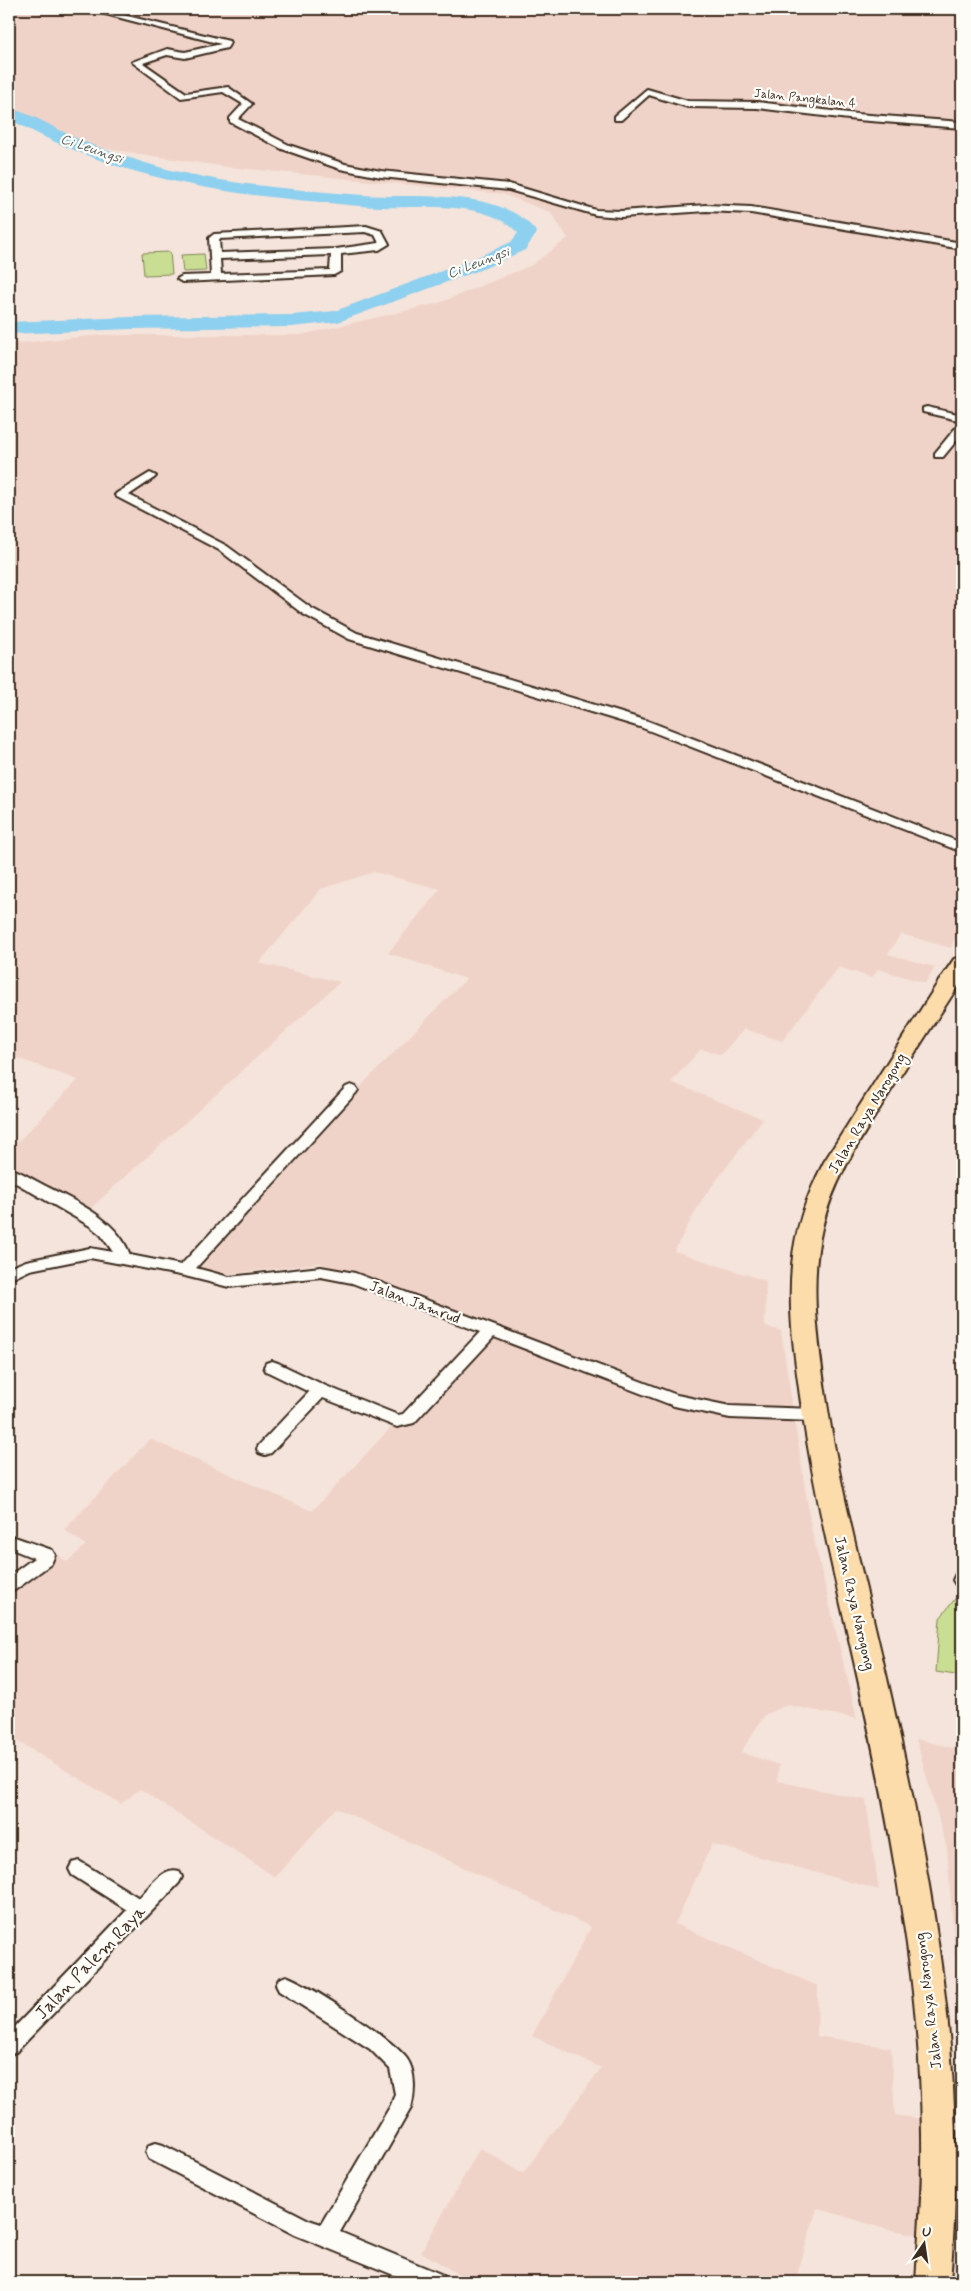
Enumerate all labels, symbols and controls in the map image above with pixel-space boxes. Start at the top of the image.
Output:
street label: Jalan Pangkalan 4 [753,86,857,112]
water label: Ci Leungsi [58,130,127,170]
water label: Ci Leungsi [445,242,514,284]
street label: Jalan Raya Narogong [824,1049,913,1178]
street label: Jalan Jamrud [366,1276,463,1329]
street label: Jalan Raya Narogong [828,1534,879,1673]
street label: Jalan Palem Raya [30,1900,152,2025]
street label: Jalan Raya Narogong [911,1931,948,2070]
north arrow [898,2218,948,2268]
text: U [920,2223,933,2242]

